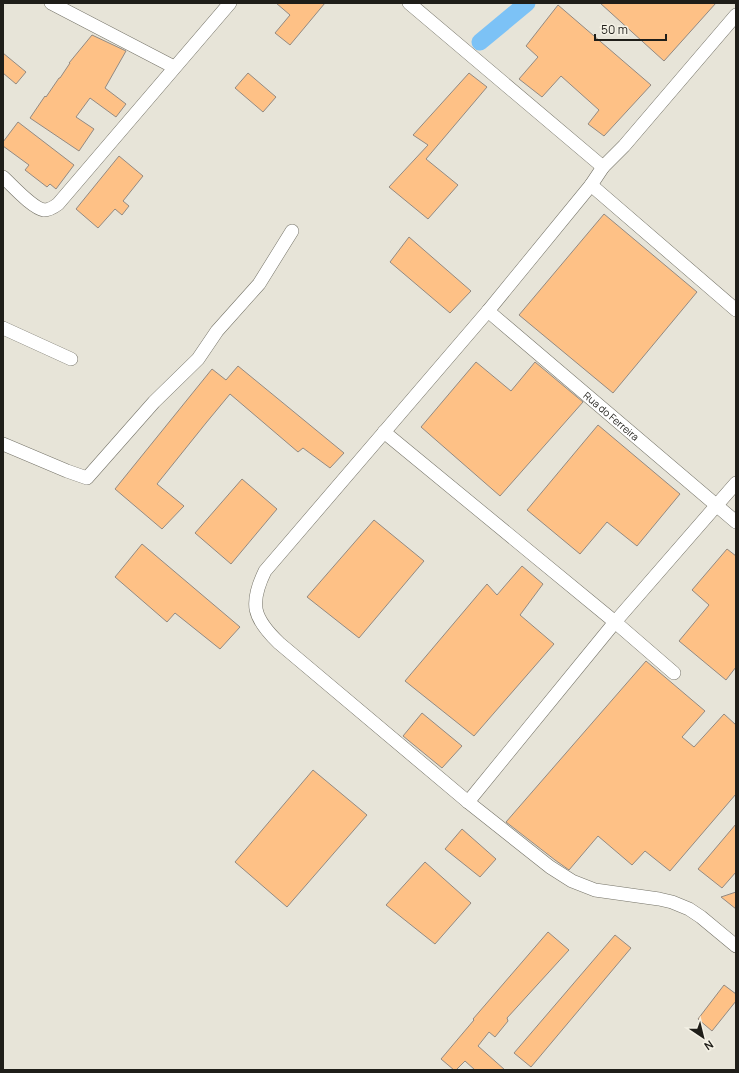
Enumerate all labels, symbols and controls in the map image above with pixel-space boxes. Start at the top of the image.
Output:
scale bar [595,16,666,42]
text: 50 m [601,21,628,38]
street label: Rua do Ferreira [581,388,642,444]
north arrow [683,1017,723,1057]
text: N [701,1037,717,1054]

